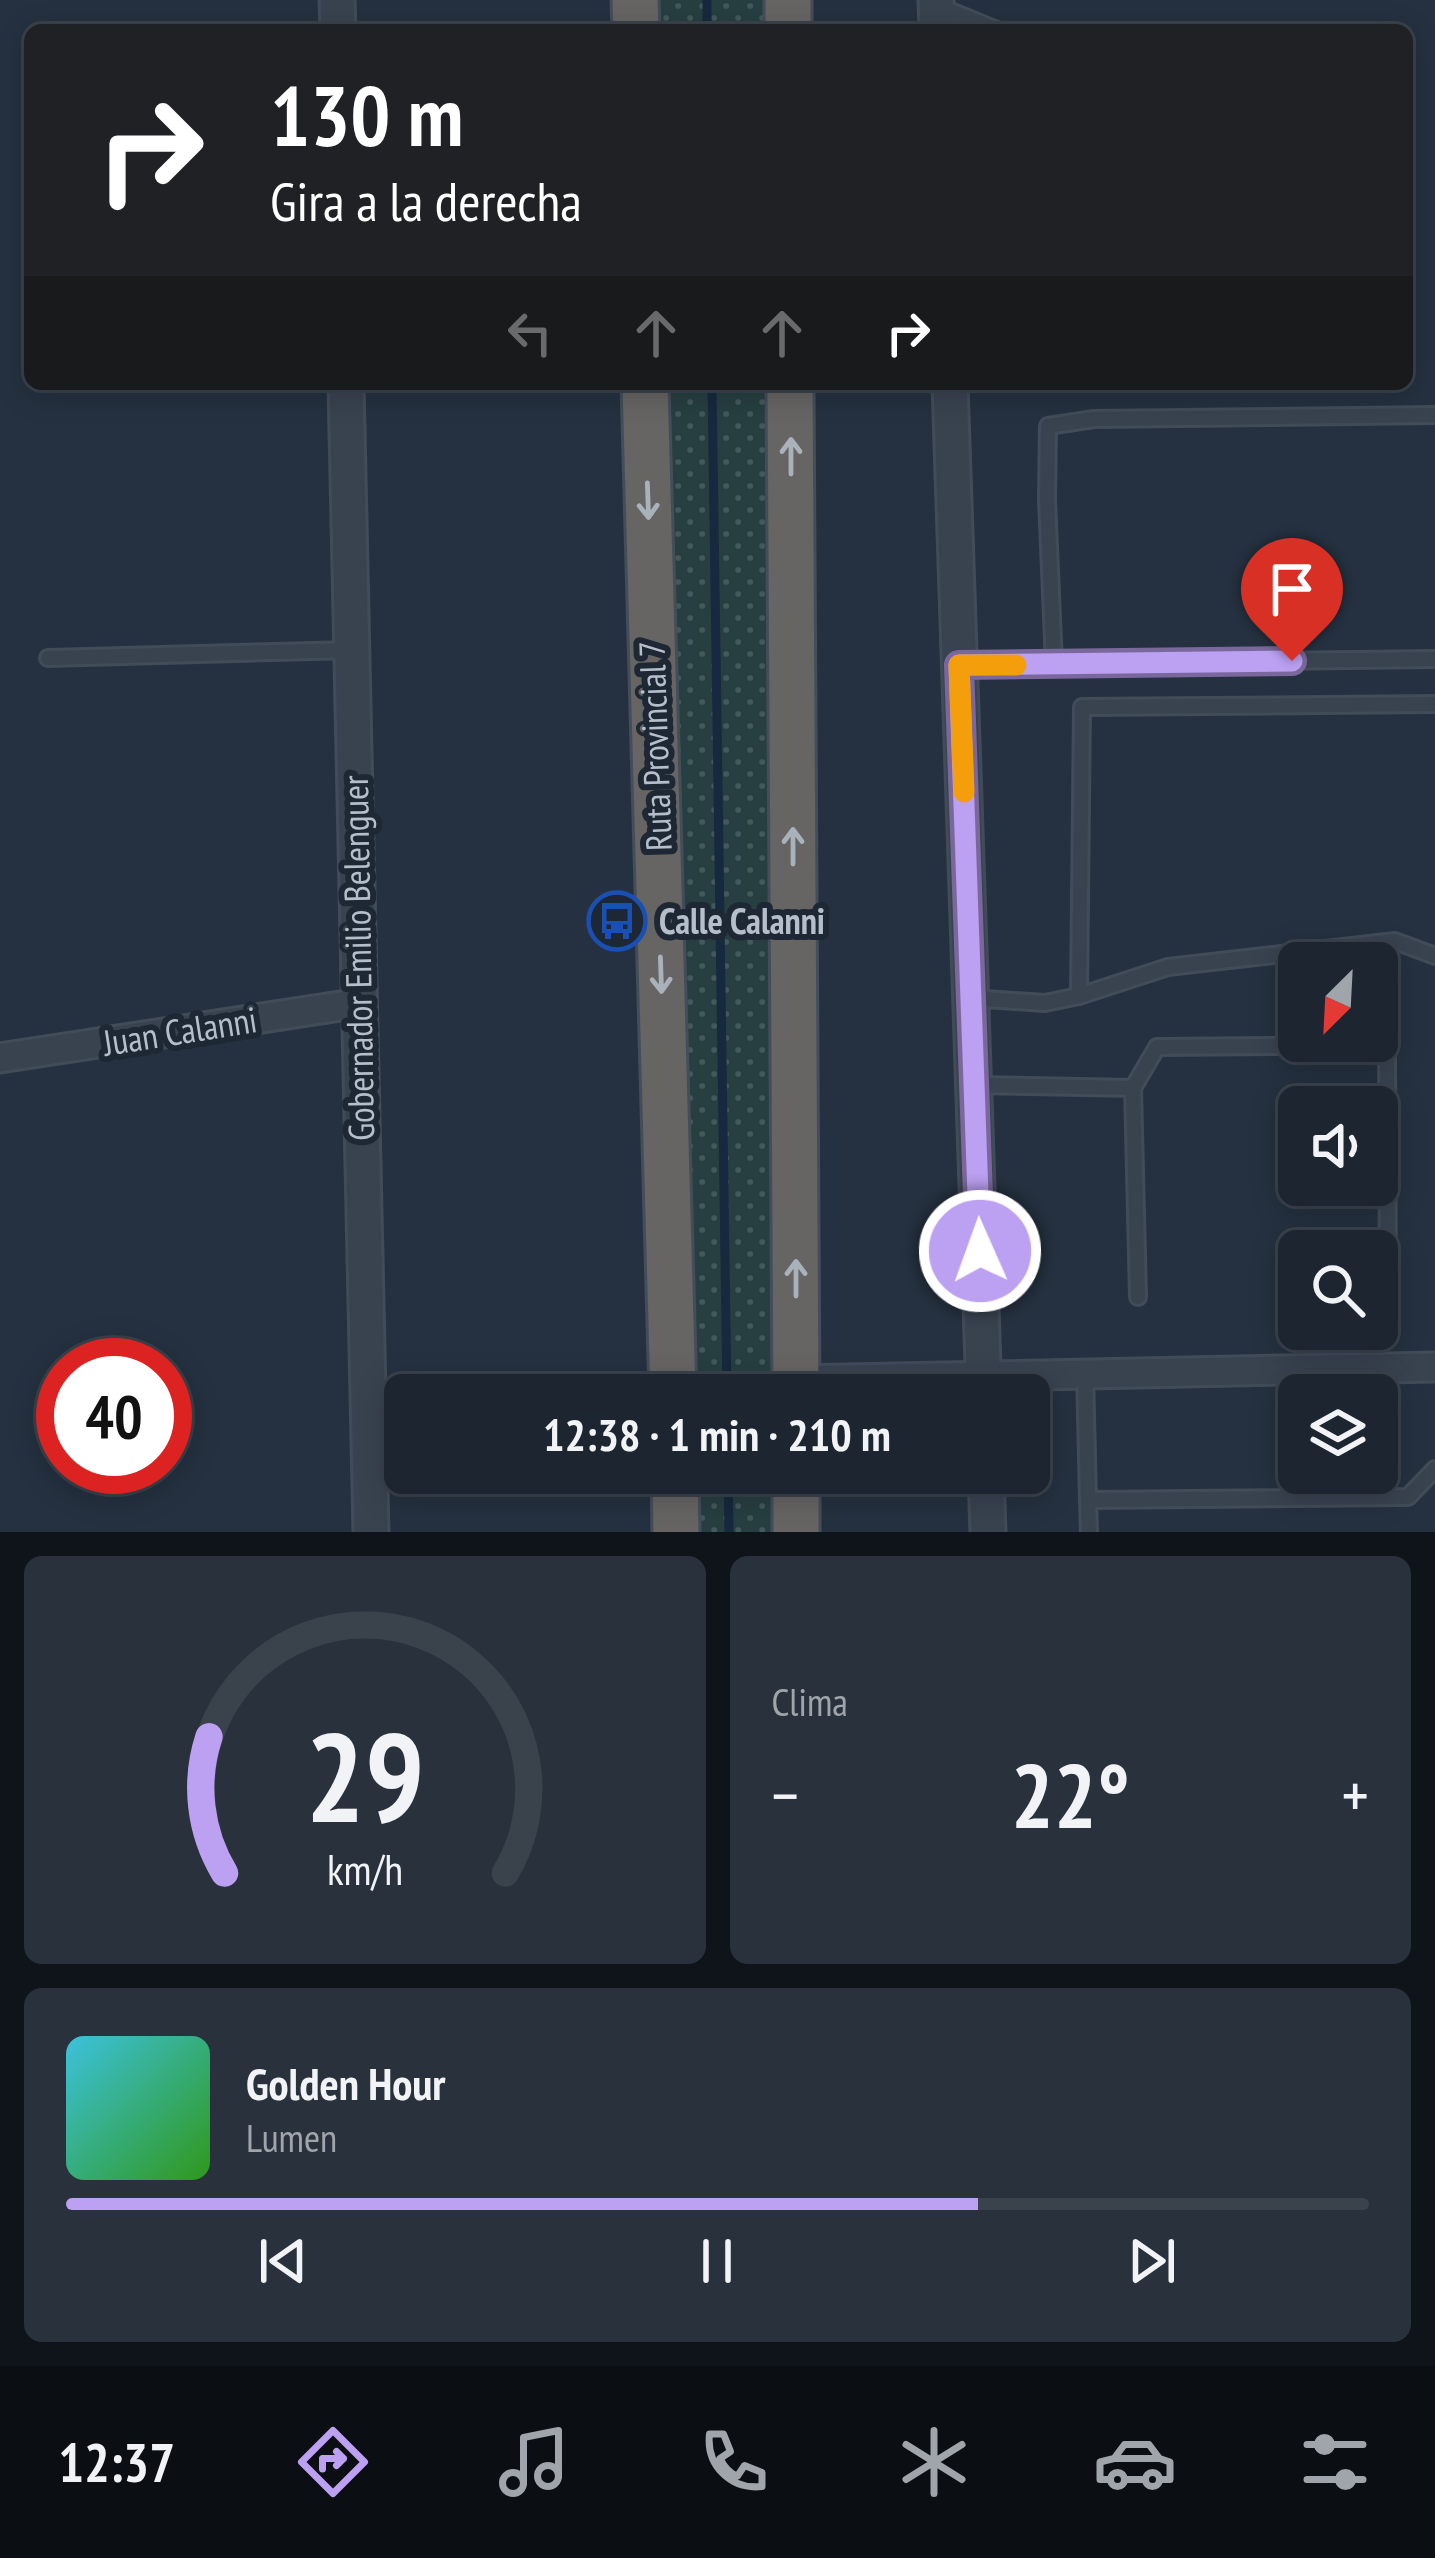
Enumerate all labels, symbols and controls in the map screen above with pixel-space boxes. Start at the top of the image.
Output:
text: 130 m [270,60,463,169]
icon: right [72,72,228,228]
text: Gira a la derecha [270,166,582,236]
icon: left [497,300,563,366]
icon: ahead [623,300,689,366]
icon: ahead [749,300,815,366]
icon: right [875,300,941,366]
one-way arrow [779,437,802,476]
one-way arrow [637,481,660,520]
pin [1241,538,1343,661]
icon: arrive [1259,556,1325,622]
street label: Ruta Provincial 7 [627,640,682,852]
street label: Gobernador Emilio Belenguer [331,775,384,1141]
one-way arrow [782,827,804,866]
bus stop icon: Calle Calanni [586,890,648,952]
place label: Calle Calanni [659,897,825,944]
north arrow [1278,942,1398,1062]
map controls [1278,942,1398,1494]
one-way arrow [650,955,673,994]
street label: Juan Calanni [99,995,260,1066]
button: sound [1278,1086,1398,1206]
position arrow [917,1188,1043,1314]
button: search [1278,1230,1398,1350]
one-way arrow [784,1259,807,1298]
speed limit sign: 40 [36,1338,192,1494]
button: layers [1278,1374,1398,1494]
text: 12:38 · 1 min · 210 m [543,1405,891,1463]
text: Clima [772,1676,848,1727]
text: 29 [305,1695,424,1856]
text: 22° [1011,1736,1130,1853]
text: − [772,1752,799,1837]
text: + [1342,1752,1369,1837]
text: km/h [327,1841,403,1897]
text: Golden Hour [246,2054,446,2112]
text: Lumen [246,2112,337,2163]
icon: previous [250,2228,316,2294]
icon: pause [684,2228,750,2294]
icon: next [1119,2228,1185,2294]
icon: directions [291,2420,375,2504]
icon: music [492,2420,576,2504]
icon: phone [692,2420,776,2504]
icon: climate [892,2420,976,2504]
icon: car [1093,2420,1177,2504]
icon: filters [1293,2420,1377,2504]
text: 12:37 [58,2427,175,2497]

